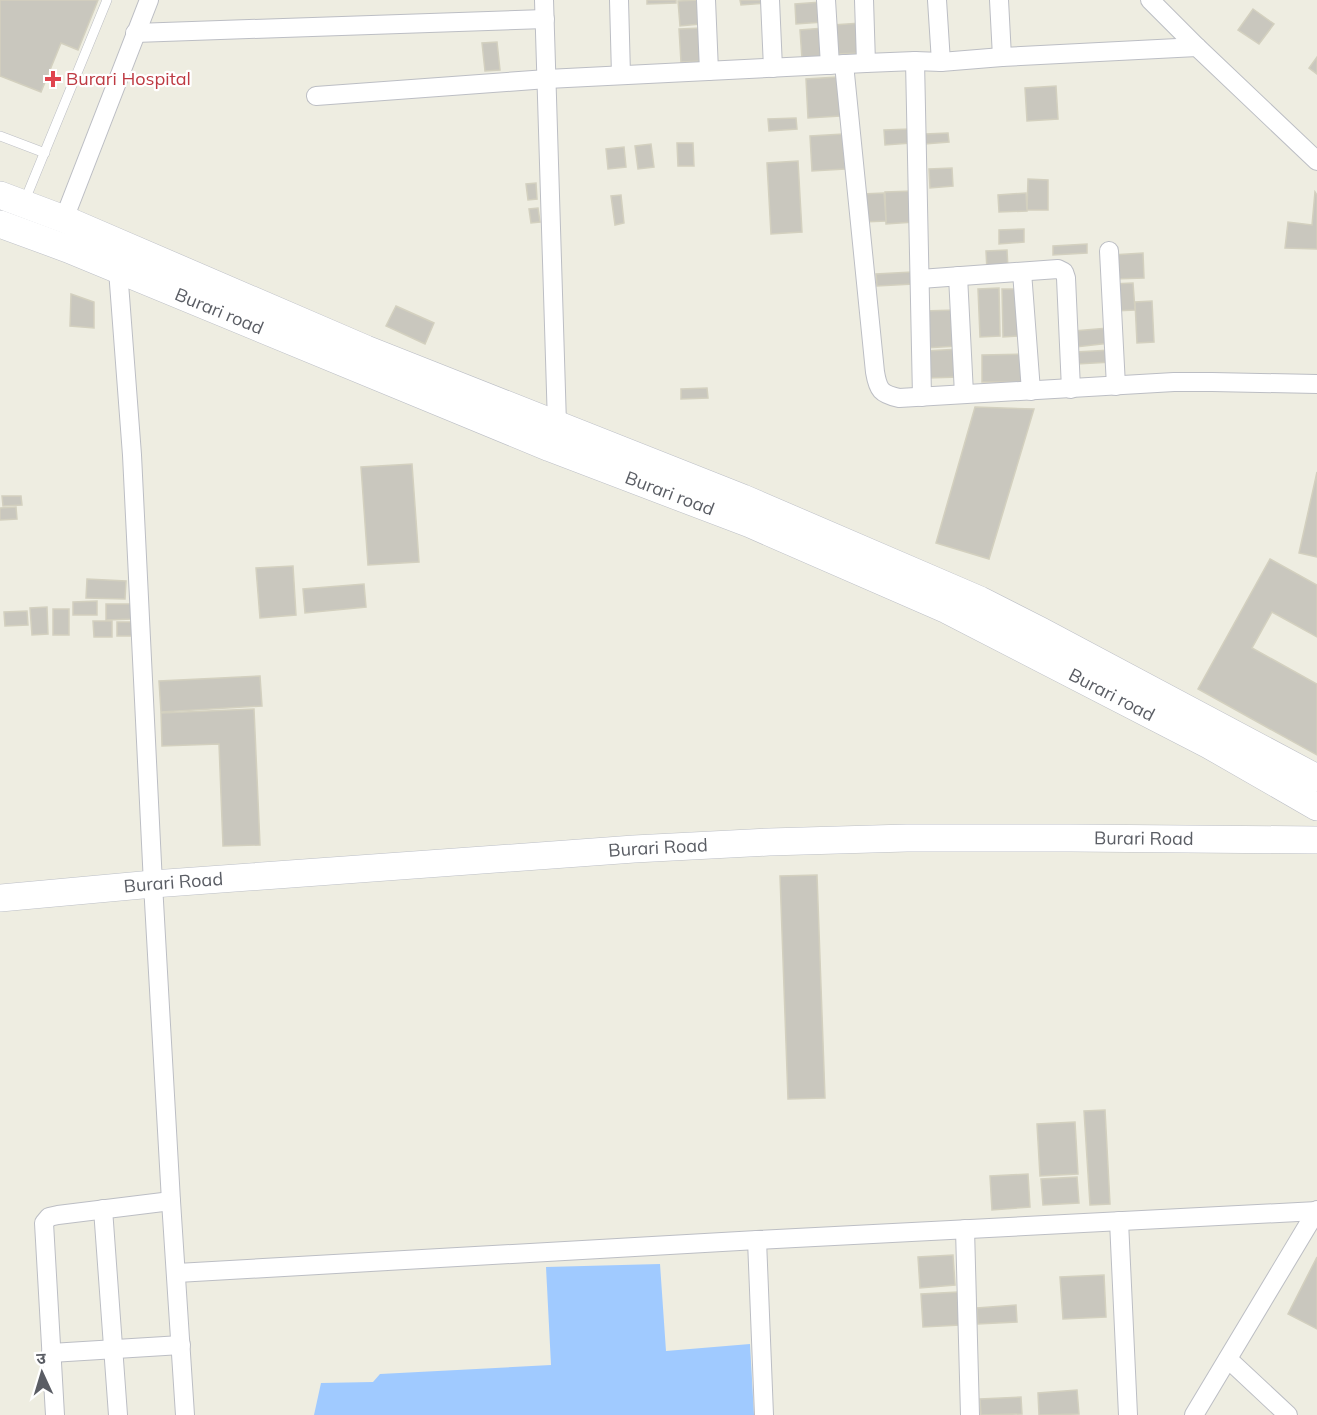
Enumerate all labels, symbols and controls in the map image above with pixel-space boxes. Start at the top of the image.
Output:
place label: Burari Hospital [66,67,191,90]
marker: Burari Hospital [44,70,62,88]
street label: Burari road [172,282,267,339]
street label: Burari road [622,466,718,520]
street label: Burari road [1065,663,1159,726]
street label: Burari Road [1094,826,1194,850]
street label: Burari Road [607,833,708,862]
street label: Burari Road [123,867,224,898]
north arrow [12,1343,72,1403]
text: उ [36,1348,47,1368]

